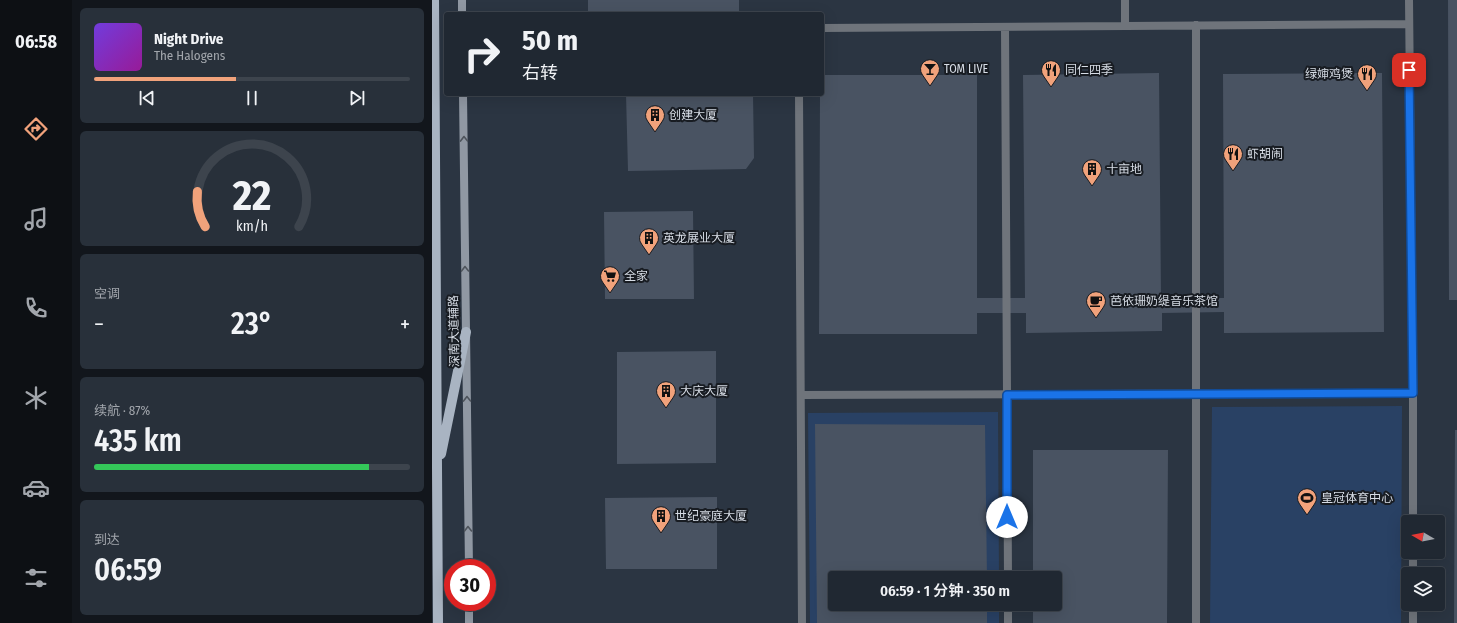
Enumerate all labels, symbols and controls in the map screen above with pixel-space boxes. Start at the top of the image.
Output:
text: 50 m [522,24,578,57]
icon: right [456,28,508,80]
text: Night Drive [154,30,223,48]
text: 06:58 [15,31,57,53]
text: The Halogens [154,48,225,63]
pin [1392,53,1426,87]
bar icon: TOM LIVE [919,58,941,86]
restaurant icon: 同仁四季 [1040,59,1062,87]
icon: arrive [1398,59,1420,81]
text: 右转 [522,62,558,84]
place label: TOM LIVE [944,62,989,76]
place label: 同仁四季 [1065,63,1113,77]
restaurant icon: 绿婶鸡煲 [1356,63,1378,91]
place label: 绿婶鸡煲 [1305,67,1353,81]
icon: previous [136,87,158,109]
icon: pause [241,87,263,109]
icon: next [346,87,368,109]
building icon: 创建大厦 [644,104,666,132]
place label: 创建大厦 [669,108,717,122]
icon: directions [22,115,50,143]
one-way arrow [460,136,468,142]
restaurant icon: 虾胡闹 [1222,143,1244,171]
place label: 虾胡闹 [1247,147,1283,161]
building icon: 十亩地 [1081,158,1103,186]
place label: 十亩地 [1106,162,1142,176]
text: 22 [232,170,271,220]
icon: music [22,205,50,233]
text: km/h [236,217,268,234]
building icon: 英龙展业大厦 [638,227,660,255]
place label: 英龙展业大厦 [663,231,735,245]
supermarket icon: 全家 [599,265,621,293]
one-way arrow [461,266,469,272]
place label: 全家 [624,269,648,283]
text: 空调 [94,286,120,301]
cafe icon: 芭依珊奶缇音乐茶馆 [1085,290,1107,318]
icon: phone [22,294,50,322]
place label: 芭依珊奶缇音乐茶馆 [1110,294,1218,308]
street label: 深南大道辅路 [446,295,462,367]
text: 23° [231,306,273,342]
text: − [94,311,104,338]
text: + [400,311,410,338]
building icon: 大庆大厦 [655,380,677,408]
icon: climate [22,384,50,412]
place label: 大庆大厦 [680,384,728,398]
one-way arrow [463,396,471,402]
text: 续航 · 87% [94,403,150,418]
text: 435 km [94,423,182,459]
icon: car [22,474,50,502]
sports icon: 皇冠体育中心 [1296,487,1318,515]
place label: 皇冠体育中心 [1321,491,1393,505]
position arrow [986,496,1028,538]
building icon: 世纪豪庭大厦 [650,505,672,533]
place label: 世纪豪庭大厦 [675,509,747,523]
north arrow [1401,515,1445,559]
map controls [1401,515,1445,611]
one-way arrow [464,526,472,532]
text: 到达 [94,532,120,547]
text: 06:59 [94,552,162,588]
speed limit sign: 30 [444,559,496,611]
icon: filters [22,564,50,592]
button: layers [1401,567,1445,611]
text: 06:59 · 1 分钟 · 350 m [880,582,1010,600]

